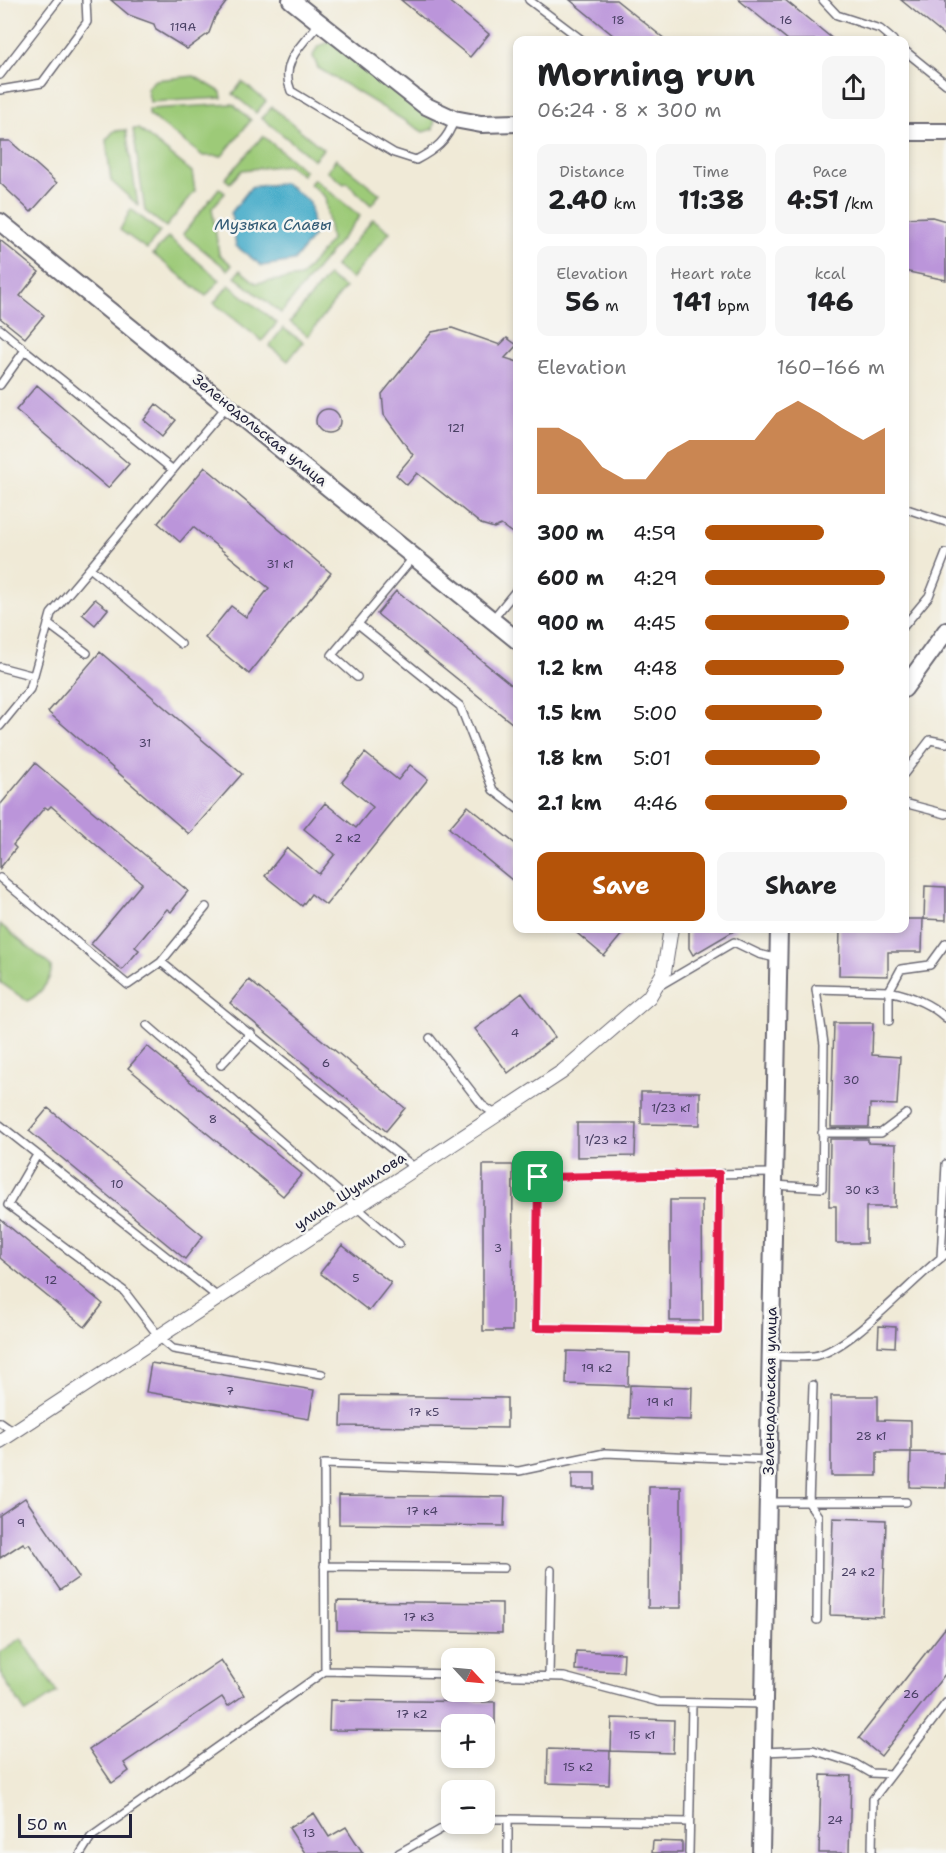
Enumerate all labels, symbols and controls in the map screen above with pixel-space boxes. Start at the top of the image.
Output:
house number: 18 [611,12,625,28]
house number: 16 [779,12,793,28]
house number: 119А [170,19,196,35]
text: Morning run [537,52,755,97]
button: share [822,56,885,119]
text: 06:24 · 8 × 300 m [537,97,722,123]
text: Distance [559,161,625,182]
text: Time [693,161,729,182]
text: Pace [812,161,848,182]
text: 2.40 [548,182,608,217]
text: 11:38 [678,182,744,217]
text: 4:51 [787,182,839,217]
text: km [608,193,636,214]
text: /km [839,193,873,214]
water label: Музыка Славы [214,214,332,235]
text: Elevation [556,263,628,284]
text: Heart rate [670,263,752,284]
text: kcal [814,263,846,284]
text: 56 [565,284,600,319]
text: 141 [672,284,712,319]
text: 146 [806,284,854,319]
text: m [600,295,619,316]
text: bpm [712,295,750,316]
text: Elevation [537,354,627,380]
text: 160–166 m [777,354,885,380]
street label: Зеленодольская улица [188,369,332,491]
house number: 121 [447,420,465,436]
text: 300 m [537,520,604,546]
text: 4:59 [633,520,677,546]
house number: 31 к1 [266,556,294,572]
text: 600 m [537,565,604,591]
text: 4:29 [633,565,678,591]
text: 900 m [537,610,604,636]
text: 4:45 [633,610,676,636]
text: 1.2 km [537,655,603,681]
text: 4:48 [633,655,678,681]
text: 1.5 km [537,700,601,726]
text: 5:00 [633,700,677,726]
house number: 31 [139,735,151,751]
text: 1.8 km [537,745,603,771]
text: 5:01 [633,745,671,771]
text: 2.1 km [537,790,602,816]
text: 4:46 [633,790,678,816]
house number: 2 к2 [335,830,361,846]
button: Save [537,852,705,921]
button: Share [717,852,885,921]
house number: 4 [511,1025,519,1041]
house number: 6 [322,1055,330,1071]
house number: 30 [843,1072,859,1088]
house number: 1/23 к1 [651,1100,691,1116]
house number: 8 [209,1111,217,1127]
house number: 1/23 к2 [584,1132,628,1148]
street label: улица Шумилова [290,1147,410,1235]
pin [512,1151,563,1202]
icon: arrive [521,1160,554,1193]
house number: 10 [110,1176,124,1192]
house number: 30 к3 [844,1182,880,1198]
house number: 3 [494,1240,502,1256]
house number: 5 [352,1270,360,1286]
house number: 12 [45,1272,57,1288]
street label: Зеленодольская улица [759,1306,781,1475]
house number: 19 к2 [581,1360,613,1376]
house number: 7 [226,1383,234,1399]
house number: 19 к1 [646,1394,674,1410]
house number: 17 к5 [409,1404,439,1420]
house number: 28 к1 [855,1428,887,1444]
house number: 17 к4 [406,1503,438,1519]
house number: 9 [17,1515,25,1531]
house number: 24 к2 [841,1564,875,1580]
house number: 17 к3 [403,1609,435,1625]
north arrow [441,1648,495,1702]
map controls [441,1648,495,1834]
house number: 26 [903,1686,919,1702]
house number: 17 к2 [396,1706,428,1722]
button: + [441,1714,495,1768]
house number: 15 к1 [629,1727,655,1743]
house number: 15 к2 [563,1759,593,1775]
button: − [441,1780,495,1834]
scale bar [18,1811,132,1838]
house number: 24 [827,1812,843,1828]
text: 50 m [27,1814,67,1835]
house number: 13 [303,1825,315,1841]

